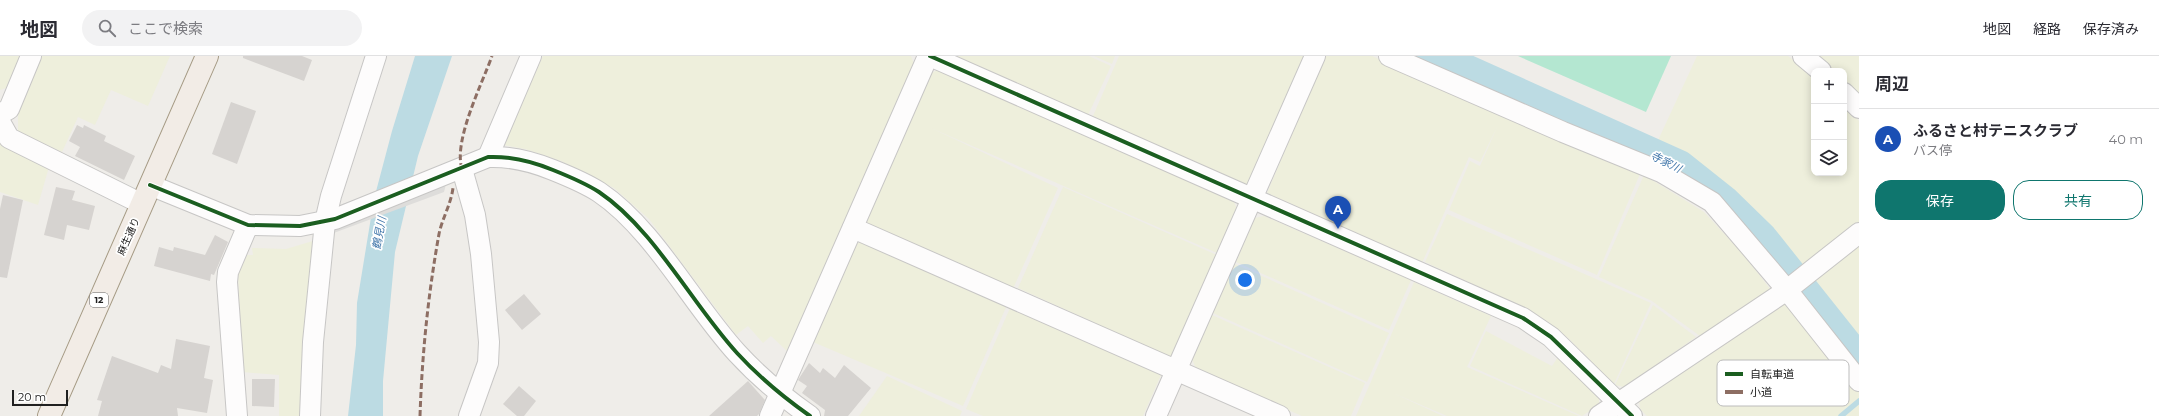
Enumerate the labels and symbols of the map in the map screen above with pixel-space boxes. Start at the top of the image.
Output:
water label: 寺家川 [1648,148,1685,176]
pin: A [1325,196,1351,229]
street label: 麻生通り [114,215,143,257]
water label: 鶴見川 [369,215,389,250]
your location [1235,270,1255,290]
road number: 12 [90,293,108,307]
legend [1717,360,1849,406]
text: 自転車道 [1750,367,1794,381]
text: 小道 [1750,385,1772,399]
scale bar [12,388,68,407]

